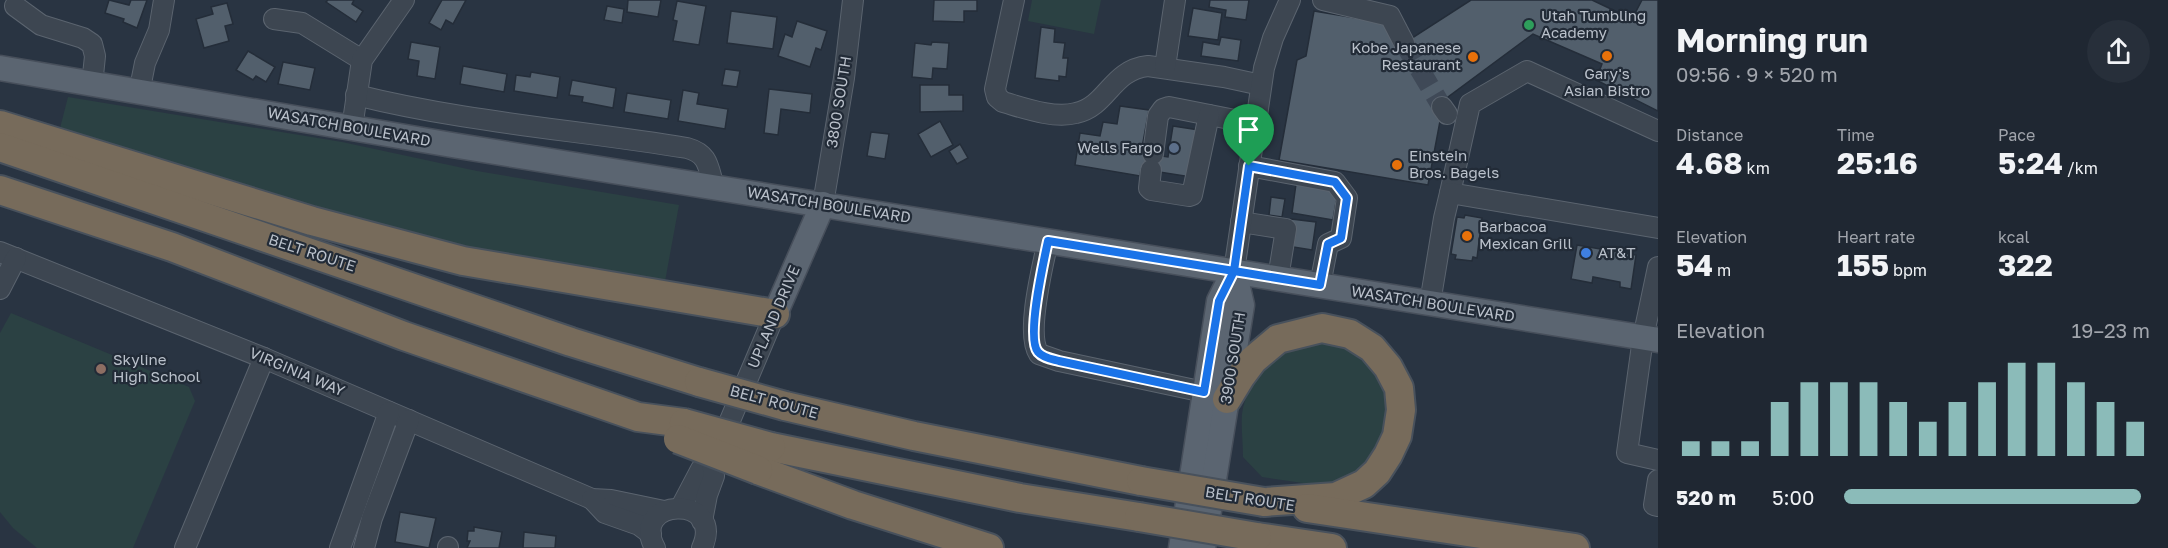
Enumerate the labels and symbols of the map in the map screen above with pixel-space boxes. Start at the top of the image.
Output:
place label: Utah Tumbling Academy [1541,6,1646,41]
marker: Utah Tumbling Academy [1522,18,1536,32]
place label: Kobe Japanese Restaurant [1351,38,1461,73]
marker: Gary's Asian Bistro [1600,49,1614,63]
marker: Kobe Japanese Restaurant [1466,50,1480,64]
street label: 3800 SOUTH [822,55,854,149]
place label: Gary's Asian Bistro [1564,64,1650,99]
street label: WASATCH BOULEVARD [266,103,432,149]
pin [1223,104,1274,166]
place label: Wells Fargo [1077,138,1162,156]
marker: Wells Fargo [1167,141,1181,155]
place label: Einstein Bros. Bagels [1409,146,1499,181]
marker: Einstein Bros. Bagels [1390,158,1404,172]
street label: WASATCH BOULEVARD [746,182,912,226]
place label: Barbacoa Mexican Grill [1479,217,1572,252]
marker: Barbacoa Mexican Grill [1460,229,1474,243]
street label: BELT ROUTE [267,230,358,275]
place label: AT&T [1598,243,1636,261]
marker: AT&T [1579,246,1593,260]
street label: UPLAND DRIVE [743,262,803,371]
street label: WASATCH BOULEVARD [1350,281,1516,325]
street label: 3900 SOUTH [1216,311,1248,405]
street label: VIRGINIA WAY [247,343,348,399]
place label: Skyline High School [113,350,201,385]
marker: Skyline High School [94,362,108,376]
street label: BELT ROUTE [728,381,820,421]
street label: BELT ROUTE [1204,482,1296,514]

